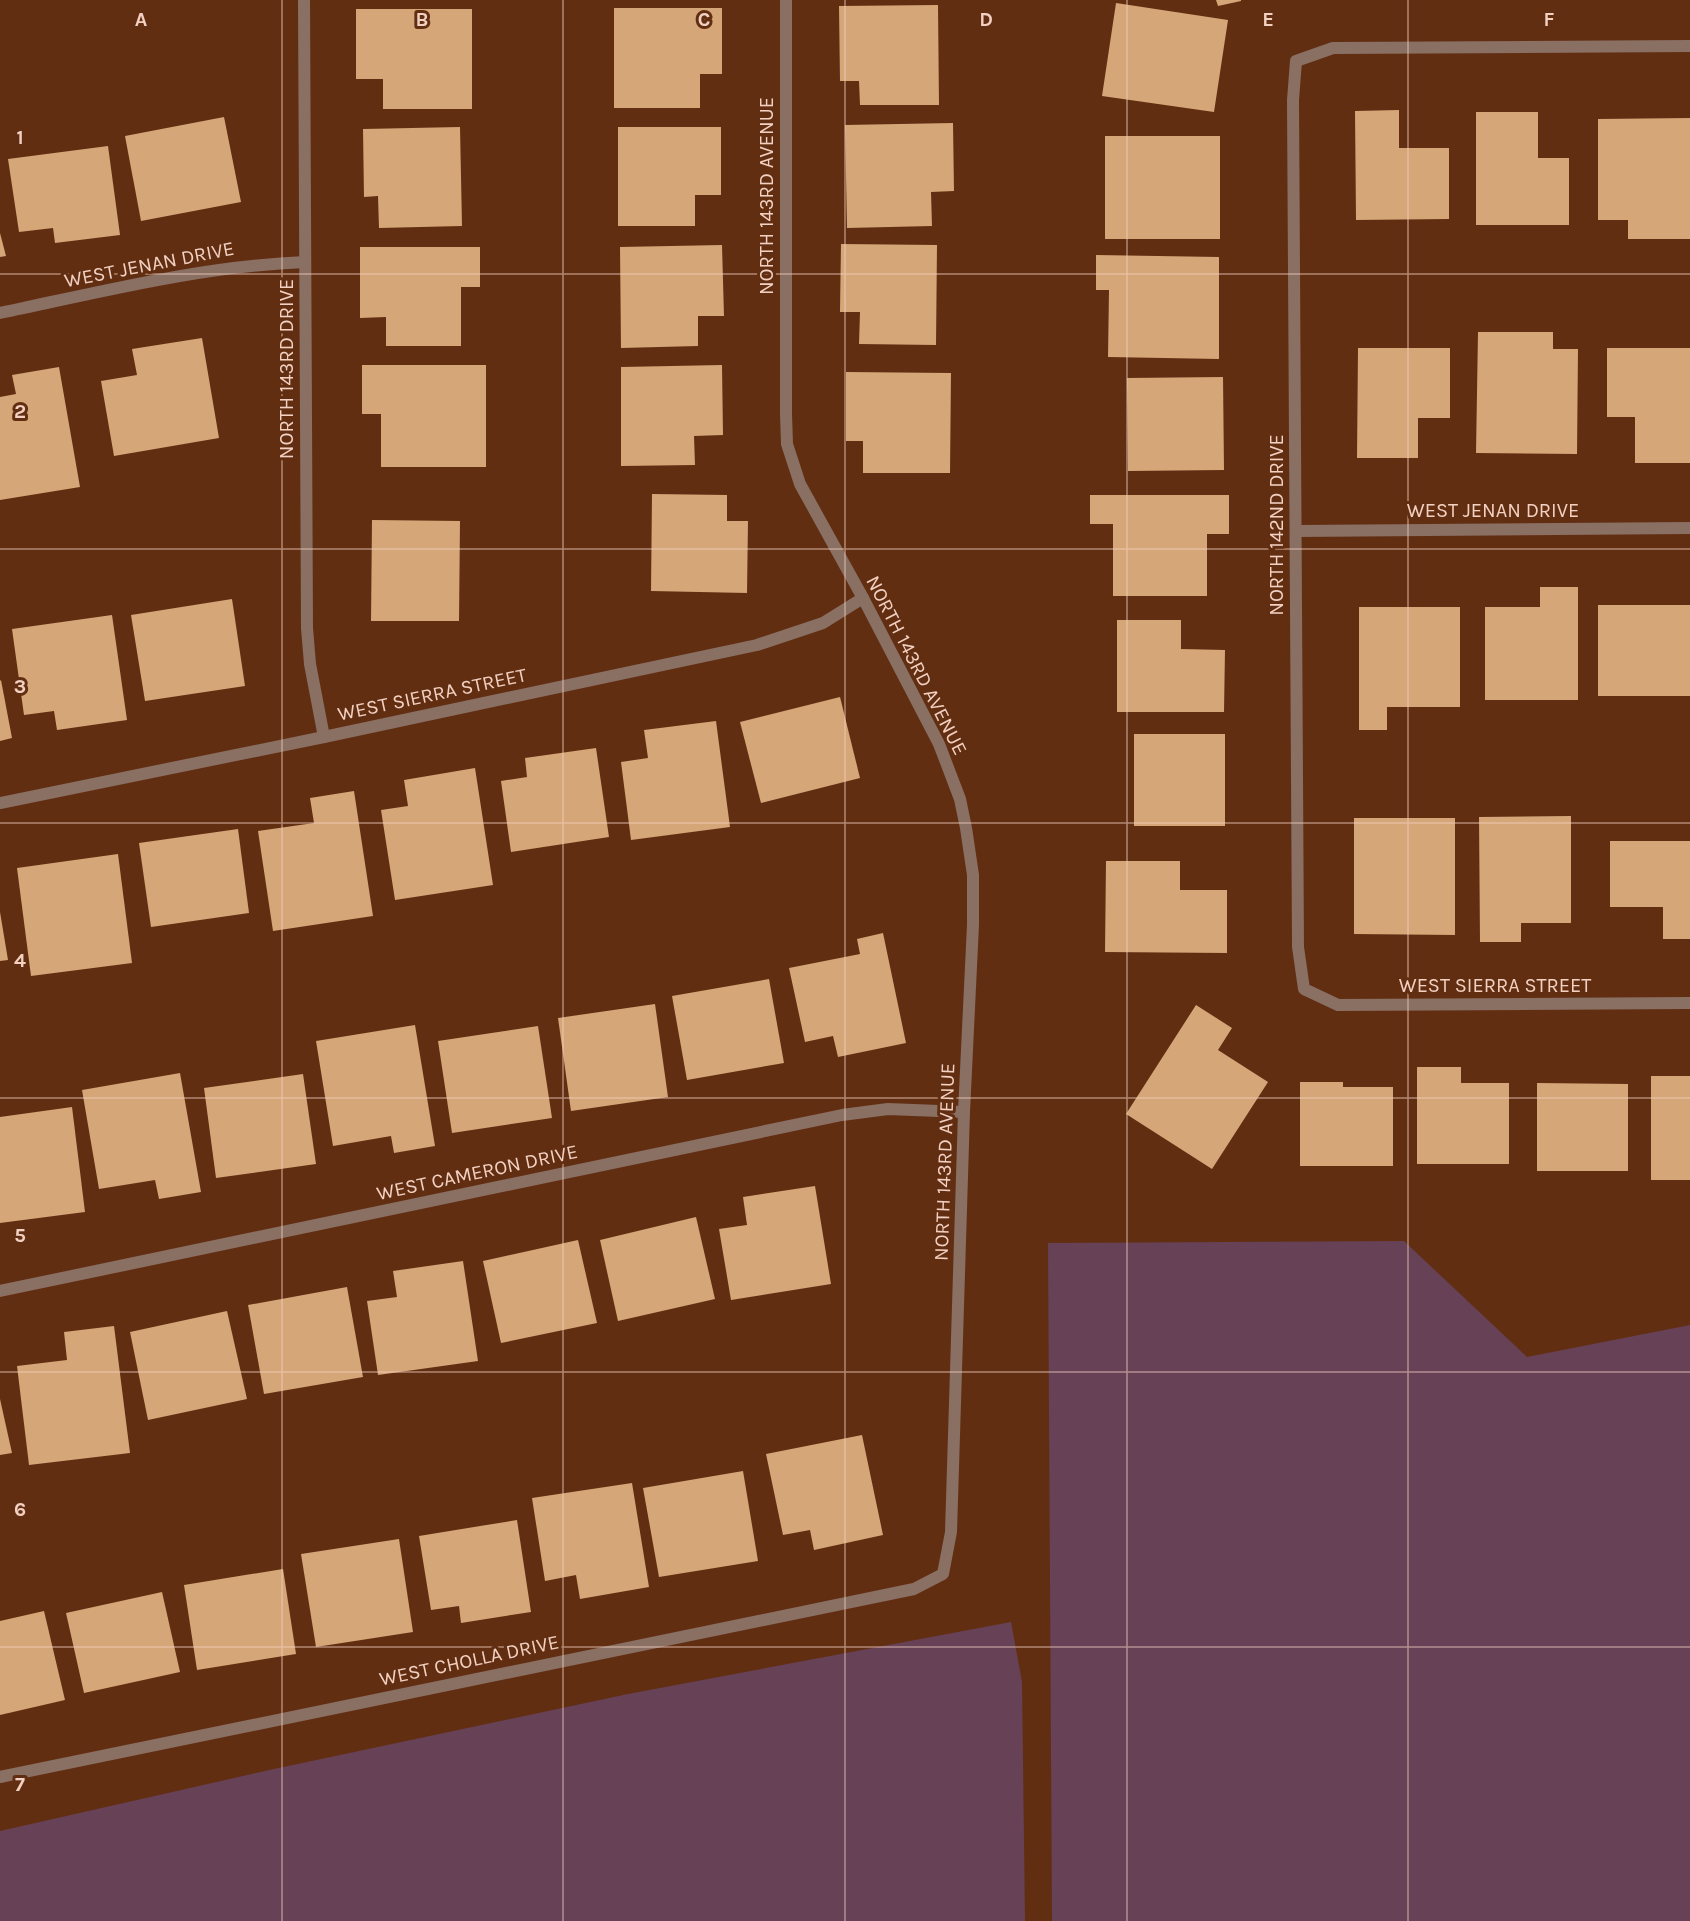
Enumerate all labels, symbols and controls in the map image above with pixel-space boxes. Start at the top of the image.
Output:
text: A [135,8,148,31]
text: B [416,8,428,31]
text: C [698,8,710,31]
text: D [979,8,993,31]
text: E [1262,8,1274,31]
text: F [1544,8,1555,31]
street label: NORTH 143RD AVENUE [755,97,778,295]
text: 1 [16,126,24,149]
street label: WEST JENAN DRIVE [62,237,236,292]
street label: NORTH 143RD DRIVE [275,279,298,459]
text: 2 [14,400,26,423]
street label: NORTH 142ND DRIVE [1265,434,1288,616]
street label: WEST JENAN DRIVE [1407,499,1579,522]
street label: NORTH 143RD AVENUE [861,572,972,759]
street label: WEST SIERRA STREET [336,663,529,726]
text: 3 [14,675,26,698]
text: 4 [14,949,26,972]
street label: WEST SIERRA STREET [1399,974,1591,997]
street label: NORTH 143RD AVENUE [930,1063,959,1261]
street label: WEST CAMERON DRIVE [374,1140,580,1205]
text: 5 [14,1224,26,1247]
text: 6 [14,1498,26,1521]
street label: WEST CHOLLA DRIVE [377,1630,561,1691]
text: 7 [15,1773,25,1796]

